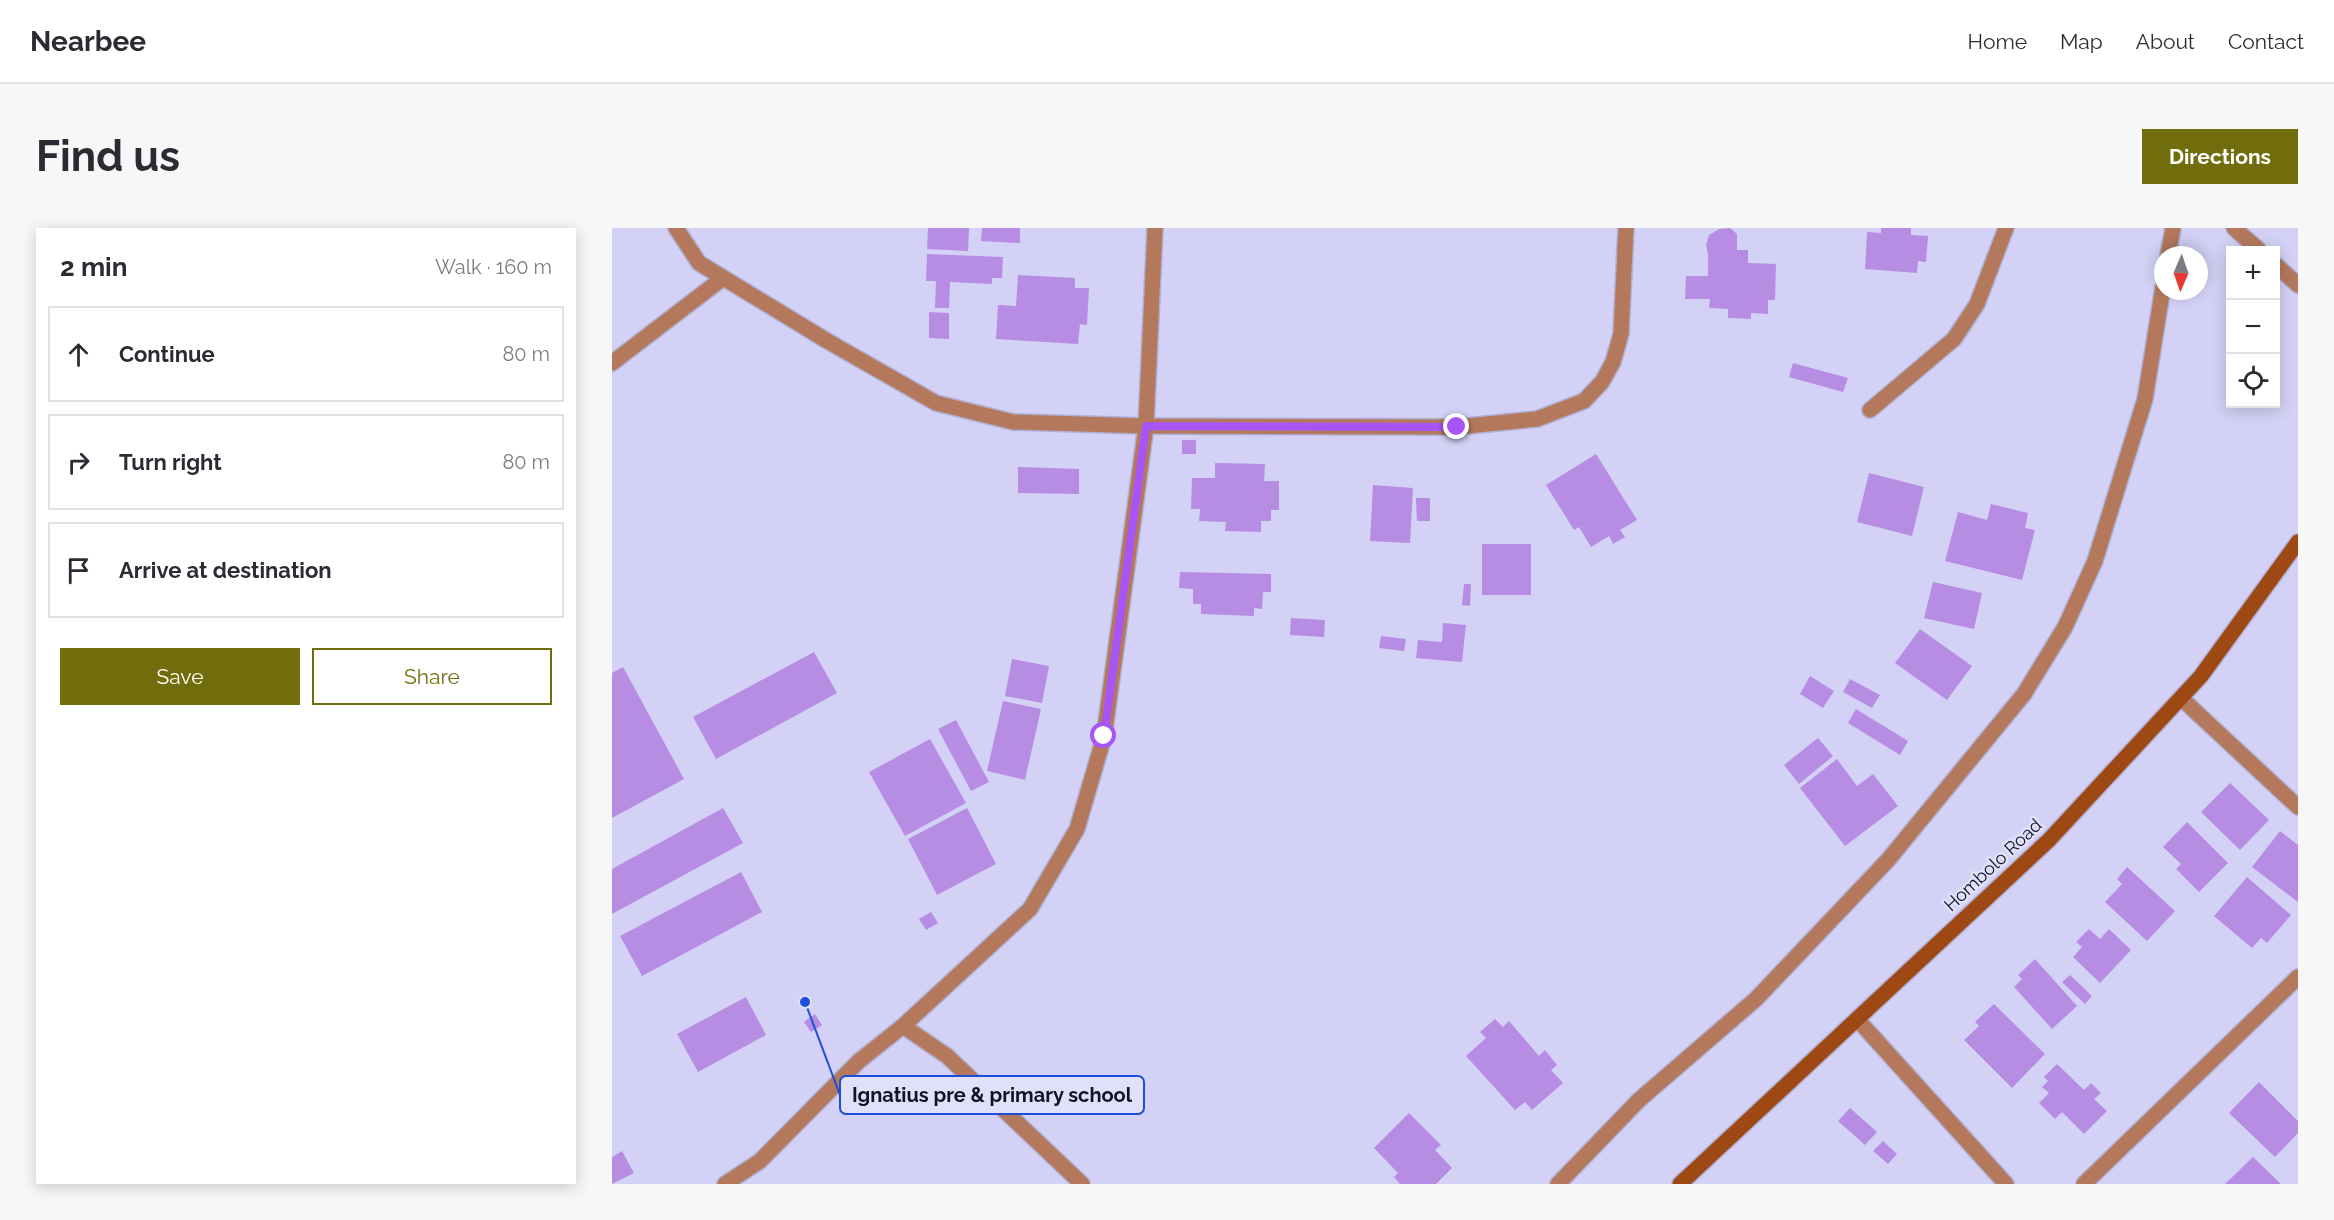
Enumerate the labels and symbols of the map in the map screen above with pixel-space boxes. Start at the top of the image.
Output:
north arrow [2154,246,2208,300]
route end [1443,413,1469,439]
route start [1090,722,1116,748]
street label: Hombolo Road [1940,814,2046,915]
callout: Ignatius pre & primary school [840,1076,1144,1114]
text: Ignatius pre & primary school [852,1083,1133,1107]

